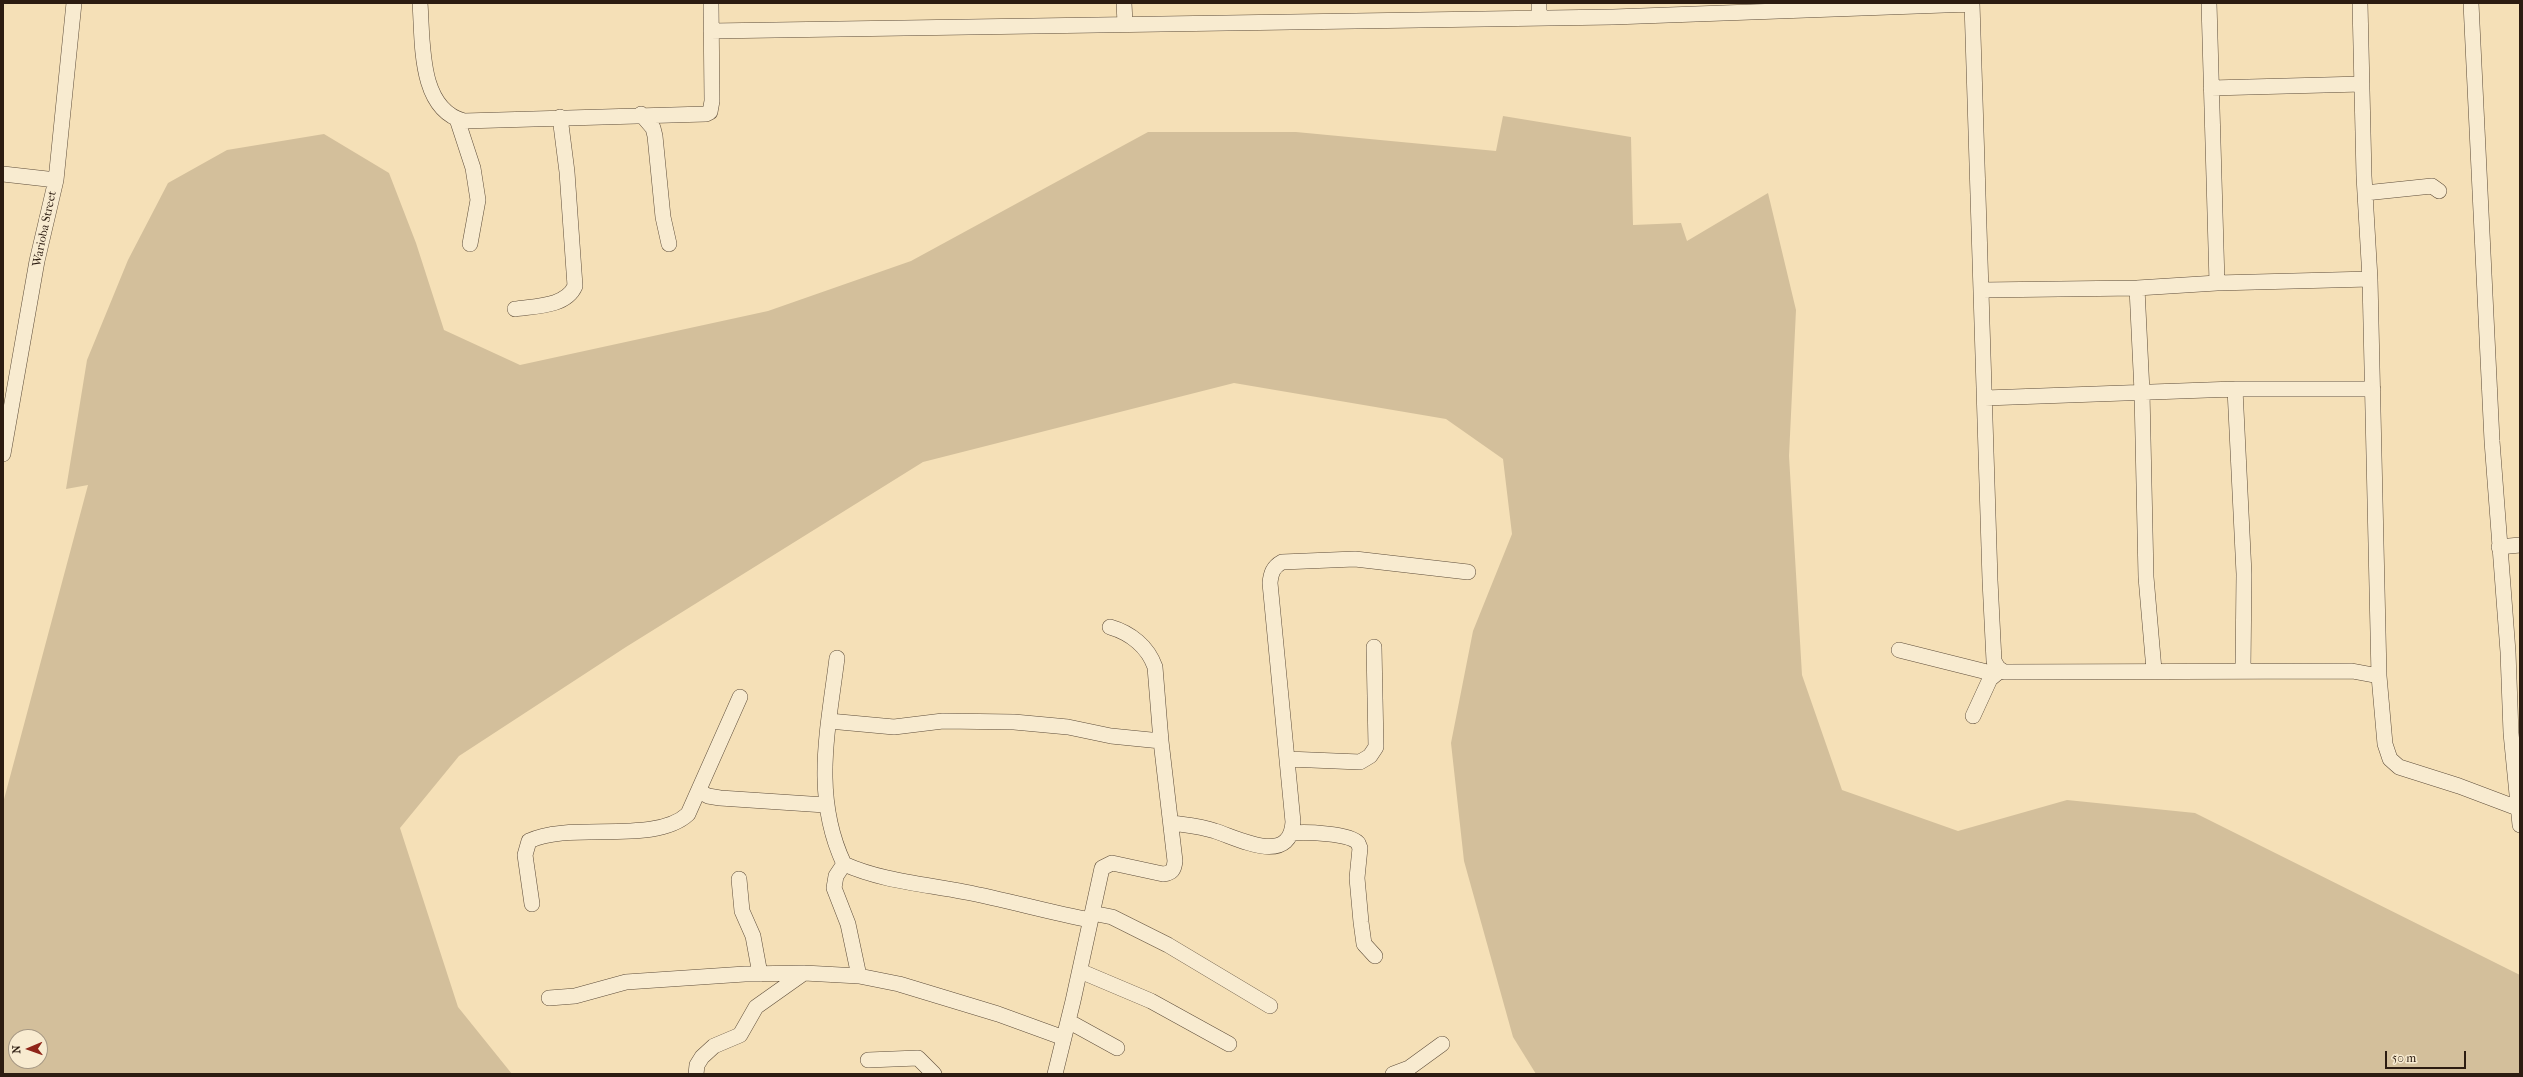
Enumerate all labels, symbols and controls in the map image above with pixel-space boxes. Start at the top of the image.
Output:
street label: Warioba Street [30,190,60,268]
north arrow [8,1029,48,1069]
scale bar [2387,1043,2468,1069]
text: N [10,1045,23,1054]
text: 50 m [2392,1051,2416,1065]

